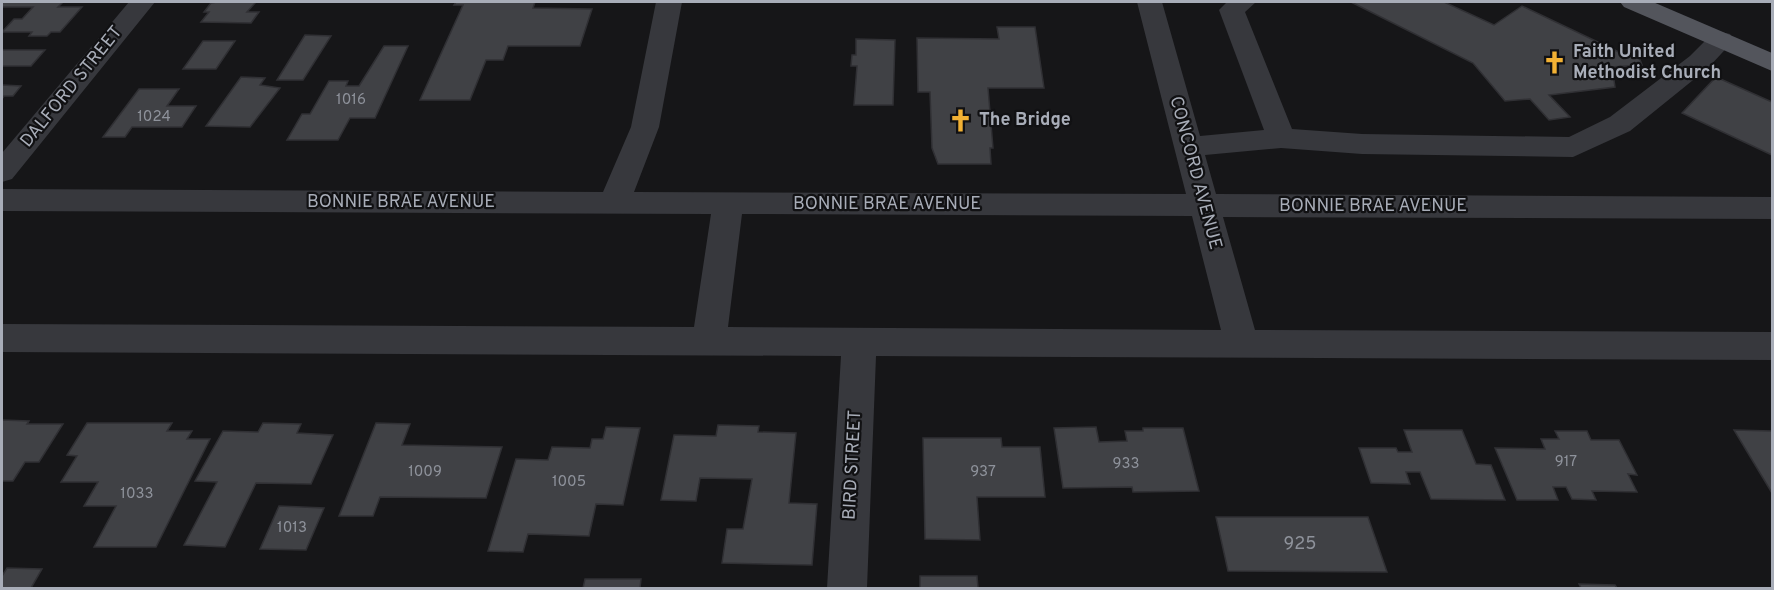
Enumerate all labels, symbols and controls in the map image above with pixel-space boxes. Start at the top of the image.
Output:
street label: DALFORD STREET [16,22,128,152]
place label: Faith United Methodist Church [1573,41,1721,85]
church icon: Faith United Methodist Church [1542,49,1568,75]
house number: 1016 [336,91,366,110]
street label: CONCORD AVENUE [1163,94,1227,252]
church icon: The Bridge [948,107,974,133]
house number: 1024 [137,108,171,127]
place label: The Bridge [979,109,1071,132]
street label: BONNIE BRAE AVENUE [307,191,495,214]
street label: BONNIE BRAE AVENUE [793,193,981,216]
street label: BONNIE BRAE AVENUE [1279,195,1467,218]
street label: BIRD STREET [839,409,867,521]
house number: 917 [1555,453,1577,472]
house number: 933 [1112,455,1140,474]
house number: 1009 [408,463,442,482]
house number: 937 [970,463,996,482]
house number: 1005 [552,473,586,492]
house number: 1033 [120,485,154,504]
house number: 1013 [277,519,307,538]
house number: 925 [1284,533,1316,556]

